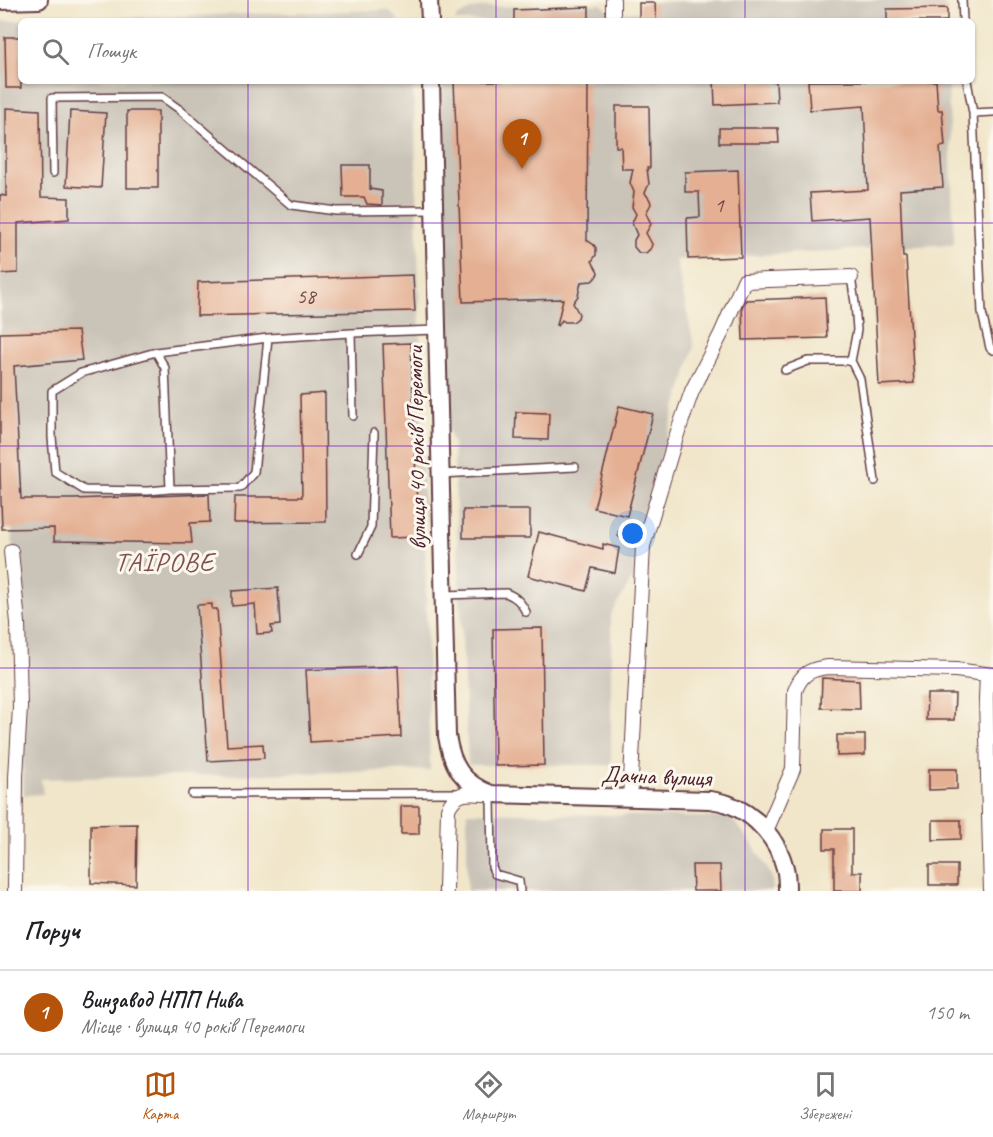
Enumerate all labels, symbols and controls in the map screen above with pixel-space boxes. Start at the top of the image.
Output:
search box [18,18,975,84]
icon: search [39,35,72,68]
text: Пошук [87,37,136,65]
pin: 1 [502,120,542,169]
house number: 1 [714,192,725,218]
house number: 58 [297,283,318,309]
street label: вулиця 40 років Перемоги [399,344,433,550]
your location [618,519,647,548]
district label: ТАЇРОВЕ [115,545,217,579]
street label: Дачна вулиця [601,759,713,793]
text: Поруч [24,914,80,947]
text: Винзавод НПП Нива [81,986,243,1014]
text: 1 [39,1000,48,1025]
text: 150 m [926,1000,969,1025]
text: Місце · вулиця 40 років Перемоги [81,1014,304,1039]
tab: Карта [142,1068,178,1124]
tab: Маршрут [462,1068,515,1124]
tab: Збережені [799,1068,851,1124]

